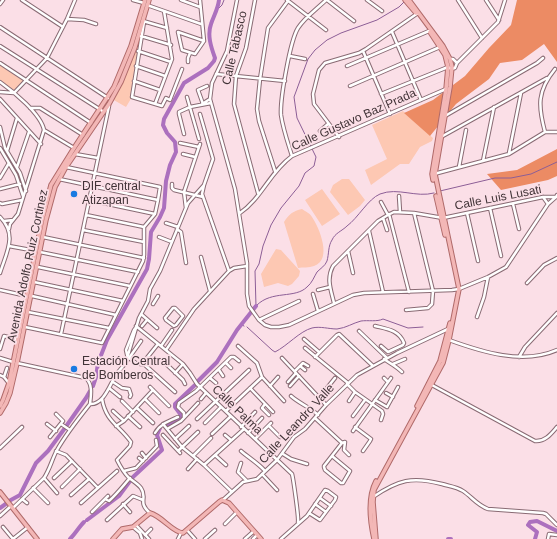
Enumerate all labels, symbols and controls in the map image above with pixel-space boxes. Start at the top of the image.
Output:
street label: Calle Tabasco [220,10,250,86]
street label: Calle Gustavo Baz Prada [290,86,418,154]
place label: DIF central Atizapan [82,180,141,208]
street label: Calle Luis Lusati [453,183,543,213]
street label: Avenida Adolfo Ruiz Cortinez [5,188,51,344]
marker: DIF central Atizapan [69,189,79,199]
place label: Estación Central de Bomberos [82,355,170,383]
marker: Estación Central de Bomberos [69,364,79,374]
street label: Calle Leandro Valle [256,381,338,467]
street label: Calle Palma [209,382,265,438]

